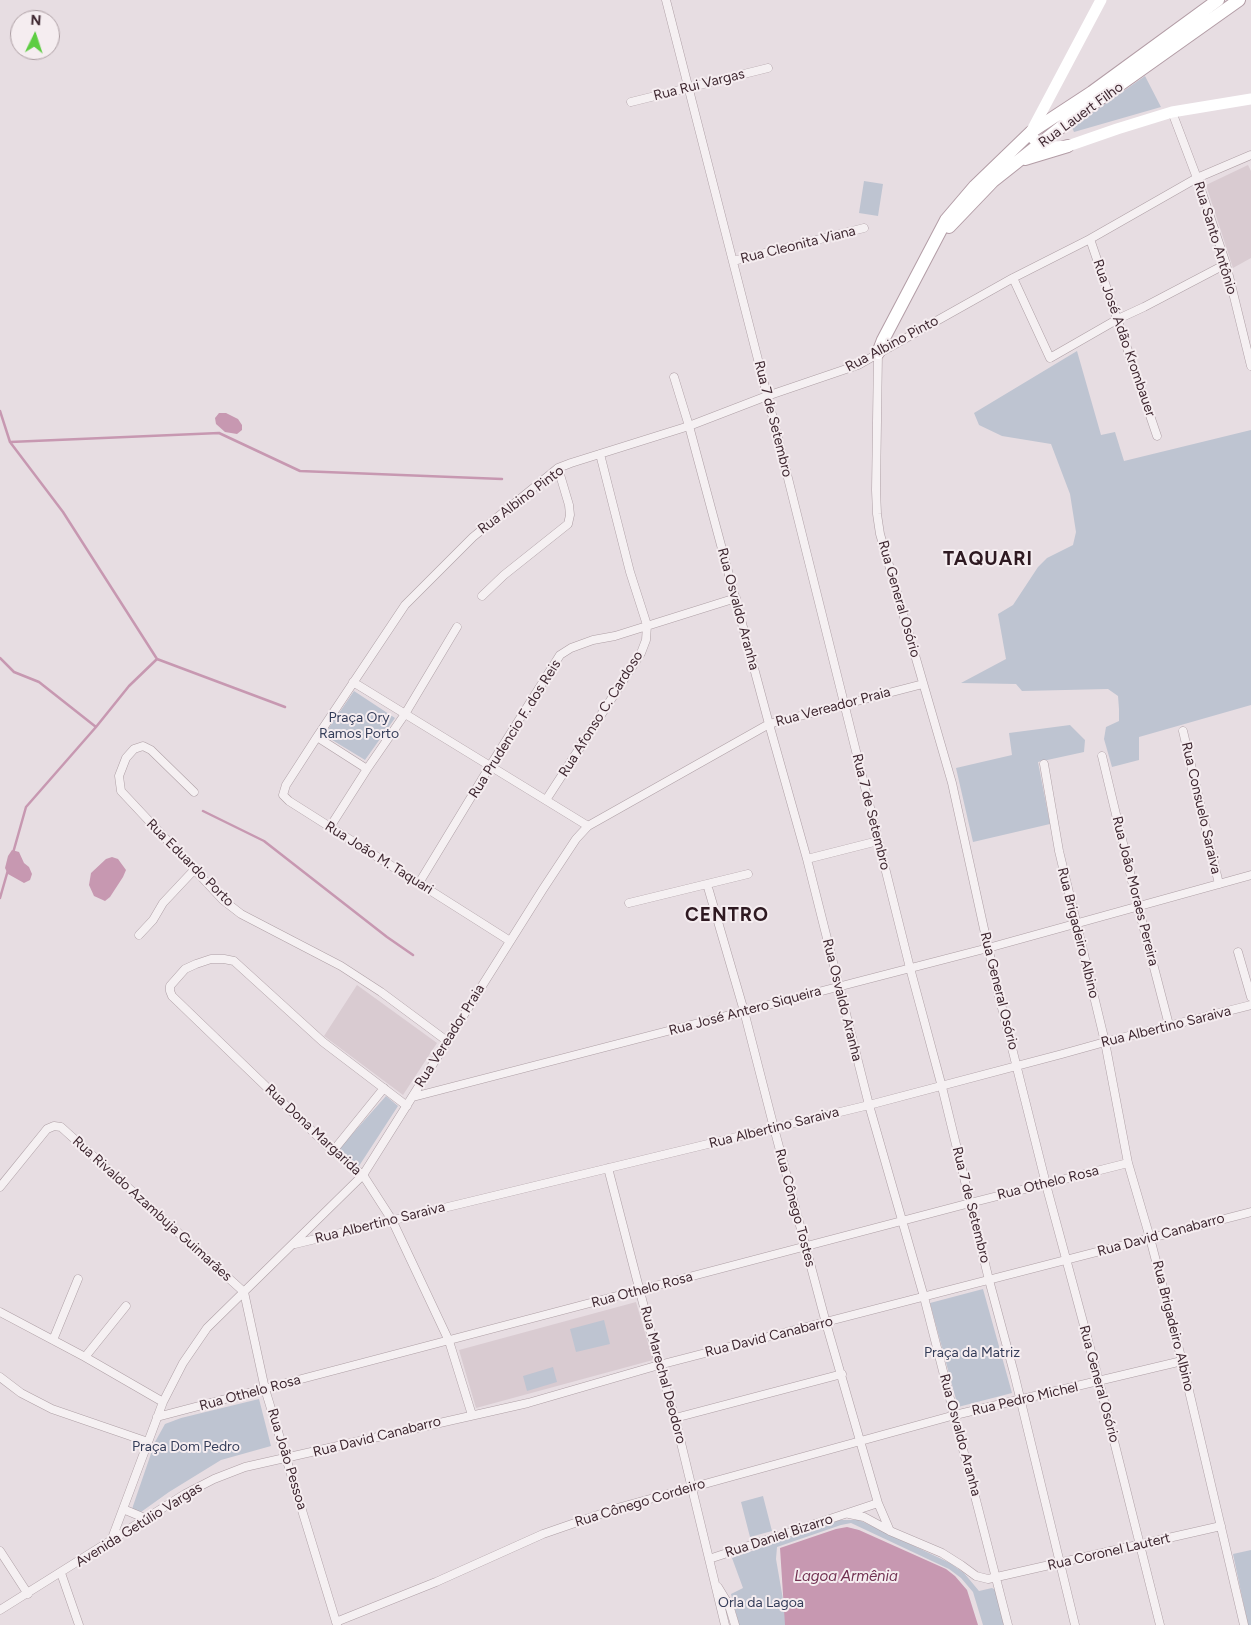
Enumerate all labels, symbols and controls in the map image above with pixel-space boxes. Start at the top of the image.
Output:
north arrow [10,10,60,60]
text: N [30,12,42,29]
street label: Rua Rui Vargas [652,66,746,104]
street label: Rua Lauert Filho [1035,79,1127,151]
street label: Rua Santo Antônio [1190,179,1240,297]
street label: Rua Cleonita Viana [739,223,857,267]
street label: Rua José Adão Krombauer [1089,257,1159,419]
street label: Rua Albino Pinto [843,312,941,376]
street label: Rua 7 de Setembro [750,359,796,479]
street label: Rua Albino Pinto [475,462,567,538]
street label: Rua General Osório [874,539,924,659]
street label: Rua Osvaldo Aranha [714,546,762,672]
district label: TAQUARI [942,548,1034,570]
street label: Rua Afonso C. Cardoso [555,648,647,780]
street label: Rua Prudencio F. dos Reis [465,657,565,801]
street label: Rua Vereador Praia [774,684,892,730]
park label: Praça Ory Ramos Porto [319,710,399,742]
street label: Rua Consuelo Saraiva [1178,740,1224,876]
street label: Rua 7 de Setembro [848,752,894,872]
street label: Rua João Moraes Pereira [1108,814,1162,968]
street label: Rua Eduardo Porto [143,816,237,910]
street label: Rua João M. Taquari [322,818,436,898]
street label: Rua Brigadeiro Albino [1054,866,1102,1000]
district label: CENTRO [684,904,770,926]
street label: Rua General Osório [976,930,1022,1052]
street label: Rua Osvaldo Aranha [819,937,865,1063]
street label: Rua Vereador Praia [412,981,488,1091]
street label: Rua José Antero Siqueira [667,983,823,1039]
street label: Rua Albertino Saraiva [1099,1003,1233,1051]
street label: Rua Dona Margarida [261,1081,365,1179]
street label: Rua Albertino Saraiva [707,1104,841,1152]
street label: Rua Rivaldo Azambuja Guimarães [69,1133,235,1285]
street label: Rua 7 de Setembro [948,1145,994,1265]
street label: Rua Cônego Tostes [771,1147,819,1269]
street label: Rua Othelo Rosa [996,1162,1100,1204]
street label: Rua Albertino Saraiva [313,1199,447,1247]
street label: Rua David Canabarro [1095,1210,1227,1260]
street label: Rua Brigadeiro Albino [1149,1259,1197,1393]
street label: Rua Othelo Rosa [590,1268,694,1312]
street label: Rua Marechal Deodoro [636,1304,690,1446]
street label: Rua David Canabarro [703,1313,835,1361]
street label: Rua General Osório [1075,1323,1123,1445]
park label: Praça da Matriz [924,1345,1020,1361]
street label: Rua Othelo Rosa [198,1371,302,1415]
street label: Rua Osvaldo Aranha [936,1372,984,1498]
street label: Rua Pedro Michel [970,1379,1080,1419]
street label: Rua João Pessoa [264,1406,310,1512]
street label: Rua David Canabarro [311,1413,443,1461]
park label: Praça Dom Pedro [132,1439,240,1455]
street label: Rua Cônego Cordeiro [573,1475,707,1531]
street label: Avenida Getúlio Vargas [73,1479,205,1571]
street label: Rua Daniel Bizarro [723,1511,835,1561]
street label: Rua Coronel Lautert [1046,1530,1172,1574]
water label: Lagoa Armênia [794,1568,898,1586]
park label: Orla da Lagoa [718,1595,804,1611]

